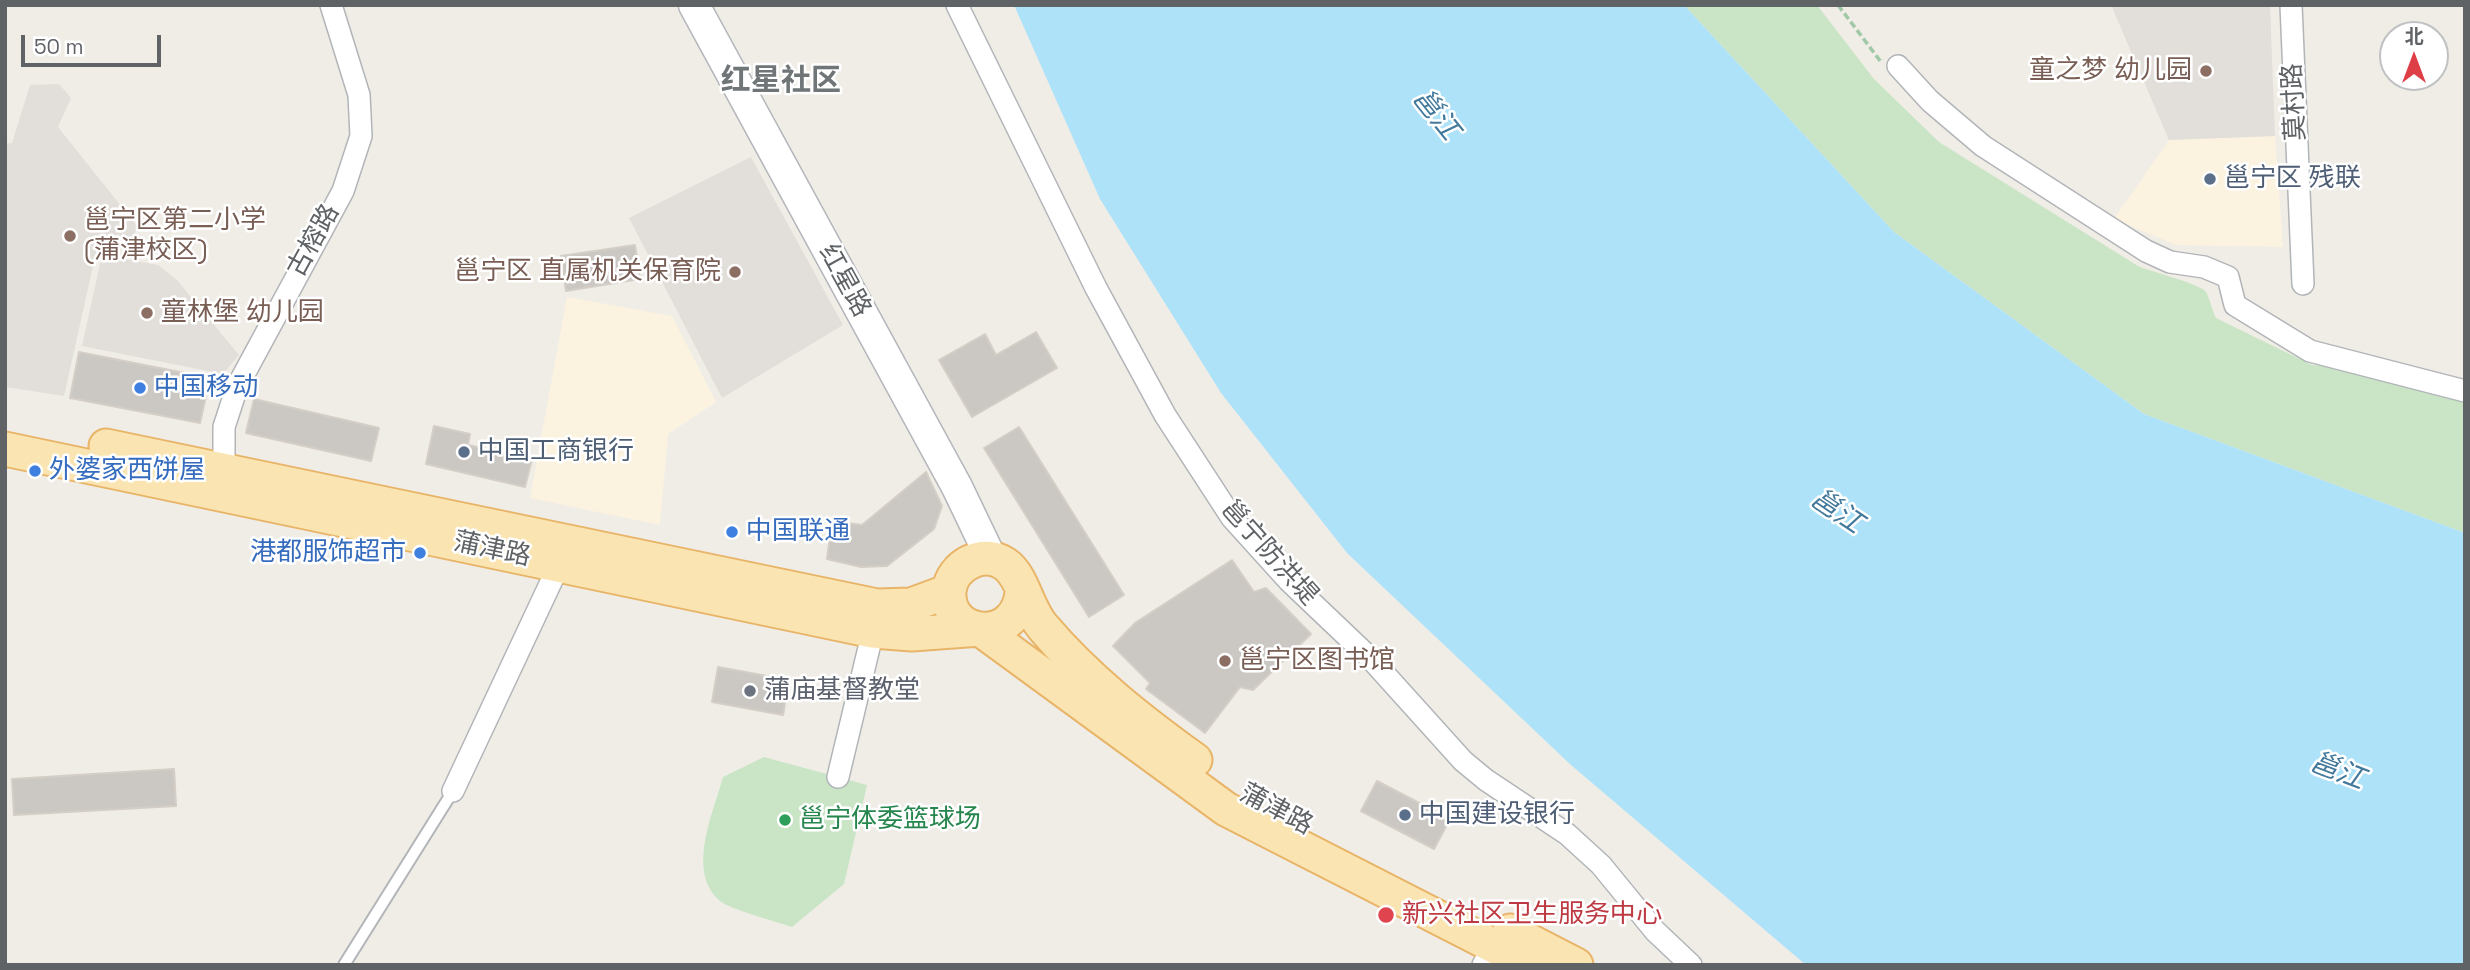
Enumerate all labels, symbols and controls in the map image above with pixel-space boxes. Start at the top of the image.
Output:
scale bar [24,21,164,65]
north arrow [2379,21,2449,91]
text: 北 [2404,24,2424,49]
text: 50 m [34,33,84,60]
place label: 童之梦 幼儿园 [2029,55,2192,87]
street label: 莫村路 [2277,62,2313,142]
marker: 童之梦 幼儿园 [2198,63,2214,79]
district label: 红星社区 [721,64,841,100]
water label: 邕江 [1404,83,1466,147]
place label: 邕宁区 残联 [2224,163,2361,195]
marker: 邕宁区 残联 [2202,171,2218,187]
street label: 古榕路 [281,199,347,283]
place label: 邕宁区第二小学 (蒲津校区) [84,205,266,266]
marker: 邕宁区第二小学 (蒲津校区) [62,228,78,244]
street label: 红星路 [811,239,877,323]
place label: 邕宁区 直属机关保育院 [454,256,721,288]
marker: 邕宁区 直属机关保育院 [727,264,743,280]
place label: 童林堡 幼儿园 [161,297,324,329]
marker: 童林堡 幼儿园 [139,305,155,321]
place label: 中国移动 [154,372,258,404]
marker: 中国移动 [132,380,148,396]
place label: 中国工商银行 [478,436,634,468]
marker: 中国工商银行 [456,444,472,460]
place label: 外婆家西饼屋 [49,455,205,487]
marker: 外婆家西饼屋 [27,463,43,479]
water label: 邕江 [1803,482,1869,542]
street label: 邕宁防洪堤 [1214,494,1324,612]
place label: 中国联通 [746,516,850,548]
marker: 中国联通 [724,524,740,540]
street label: 蒲津路 [451,527,533,573]
place label: 港都服饰超市 [250,537,406,569]
marker: 港都服饰超市 [412,545,428,561]
place label: 邕宁区图书馆 [1239,645,1395,677]
marker: 邕宁区图书馆 [1217,653,1233,669]
place label: 蒲庙基督教堂 [764,675,920,707]
marker: 蒲庙基督教堂 [742,683,758,699]
water label: 邕江 [2305,746,2369,798]
street label: 蒲津路 [1234,778,1318,842]
place label: 中国建设银行 [1419,799,1575,831]
place label: 邕宁体委篮球场 [799,804,981,836]
marker: 中国建设银行 [1397,807,1413,823]
marker: 邕宁体委篮球场 [777,812,793,828]
place label: 新兴社区卫生服务中心 [1402,899,1662,931]
marker: 新兴社区卫生服务中心 [1376,905,1396,925]

